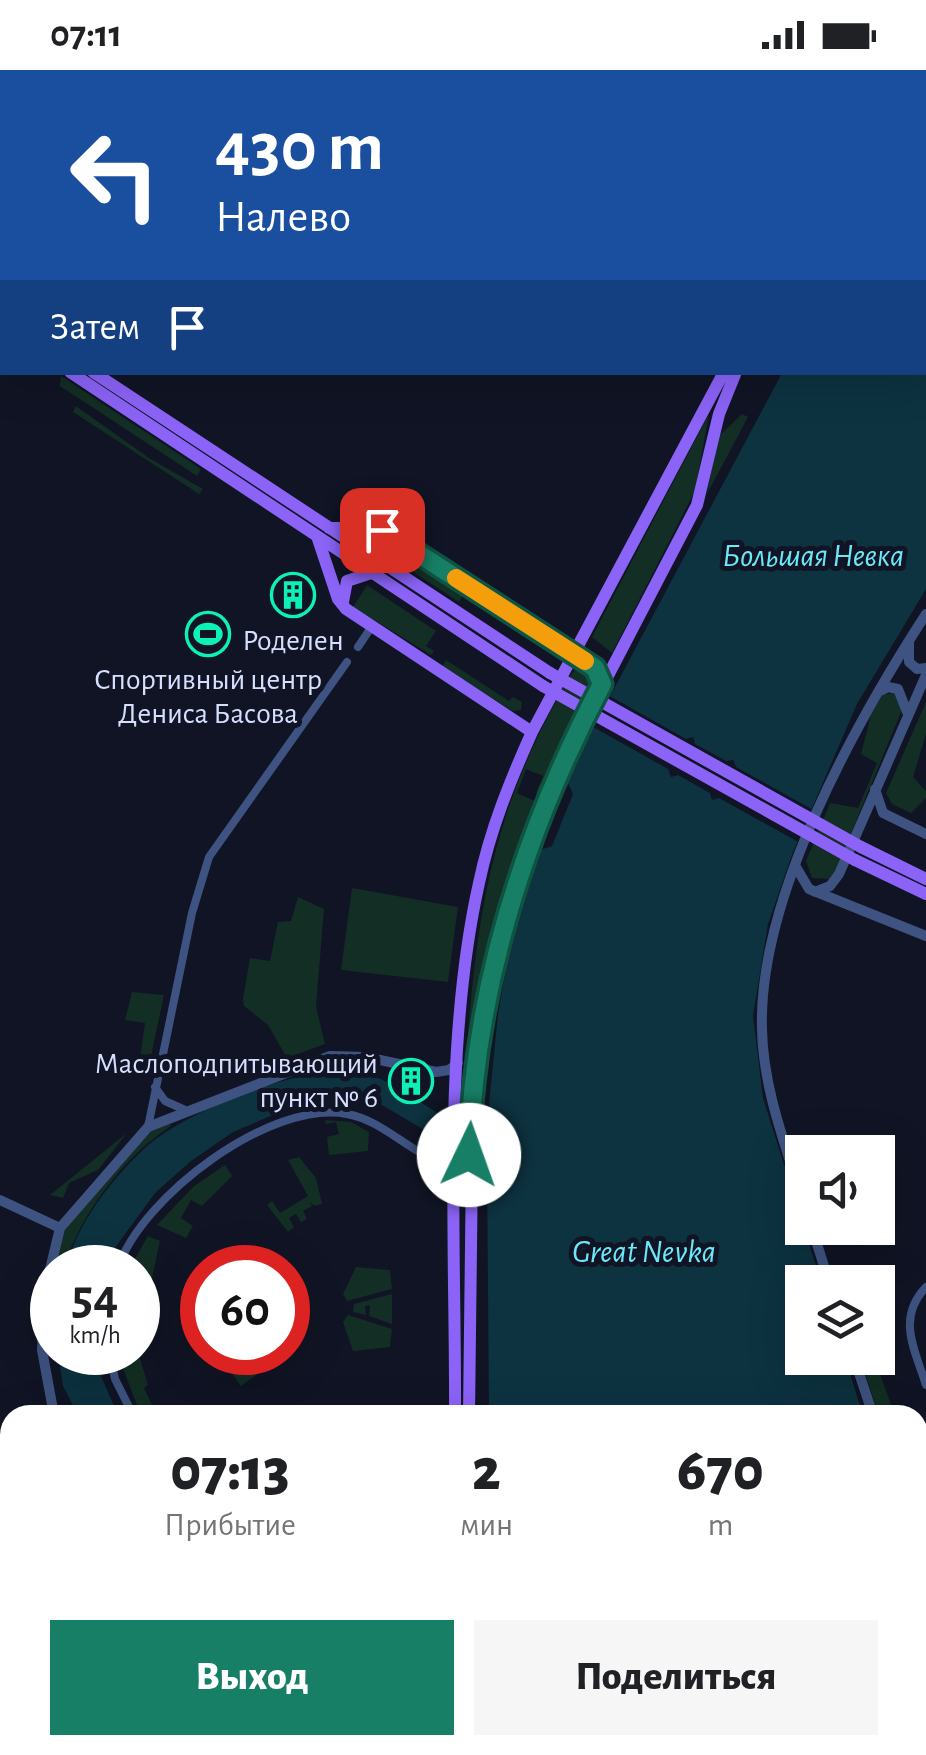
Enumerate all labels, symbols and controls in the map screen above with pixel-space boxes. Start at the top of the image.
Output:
text: 07:11 [50,16,122,54]
icon: left [50,110,180,240]
text: 430 m [215,113,384,183]
text: Налево [215,195,351,240]
icon: arrive [160,300,215,355]
text: Затем [50,309,140,347]
pin [340,488,425,573]
icon: arrive [355,503,410,558]
water label: Большая Невка [722,540,904,572]
building icon: Роделен [270,572,316,618]
sports icon: Спортивный центр Дениса Басова [185,611,231,657]
place label: Роделен [242,626,344,656]
place label: Спортивный центр Дениса Басова [94,665,322,729]
place label: Маслоподпитывающий пункт № 6 [95,1049,378,1113]
building icon: Маслоподпитывающий пункт № 6 [388,1058,434,1104]
position arrow [417,1103,521,1207]
map controls [785,1135,895,1375]
button: sound [785,1135,895,1245]
water label: Great Nevka [572,1236,716,1268]
speed limit sign: 60 [180,1245,310,1375]
button: layers [785,1265,895,1375]
text: 54 [72,1273,118,1323]
text: km/h [69,1323,121,1348]
text: 07:13 [170,1441,290,1501]
text: 2 [472,1441,501,1501]
text: 670 [677,1441,764,1501]
text: Прибытие [164,1509,296,1541]
text: мин [460,1509,513,1541]
text: m [708,1509,733,1541]
button: Выход [50,1620,454,1735]
button: Поделиться [474,1620,878,1735]

